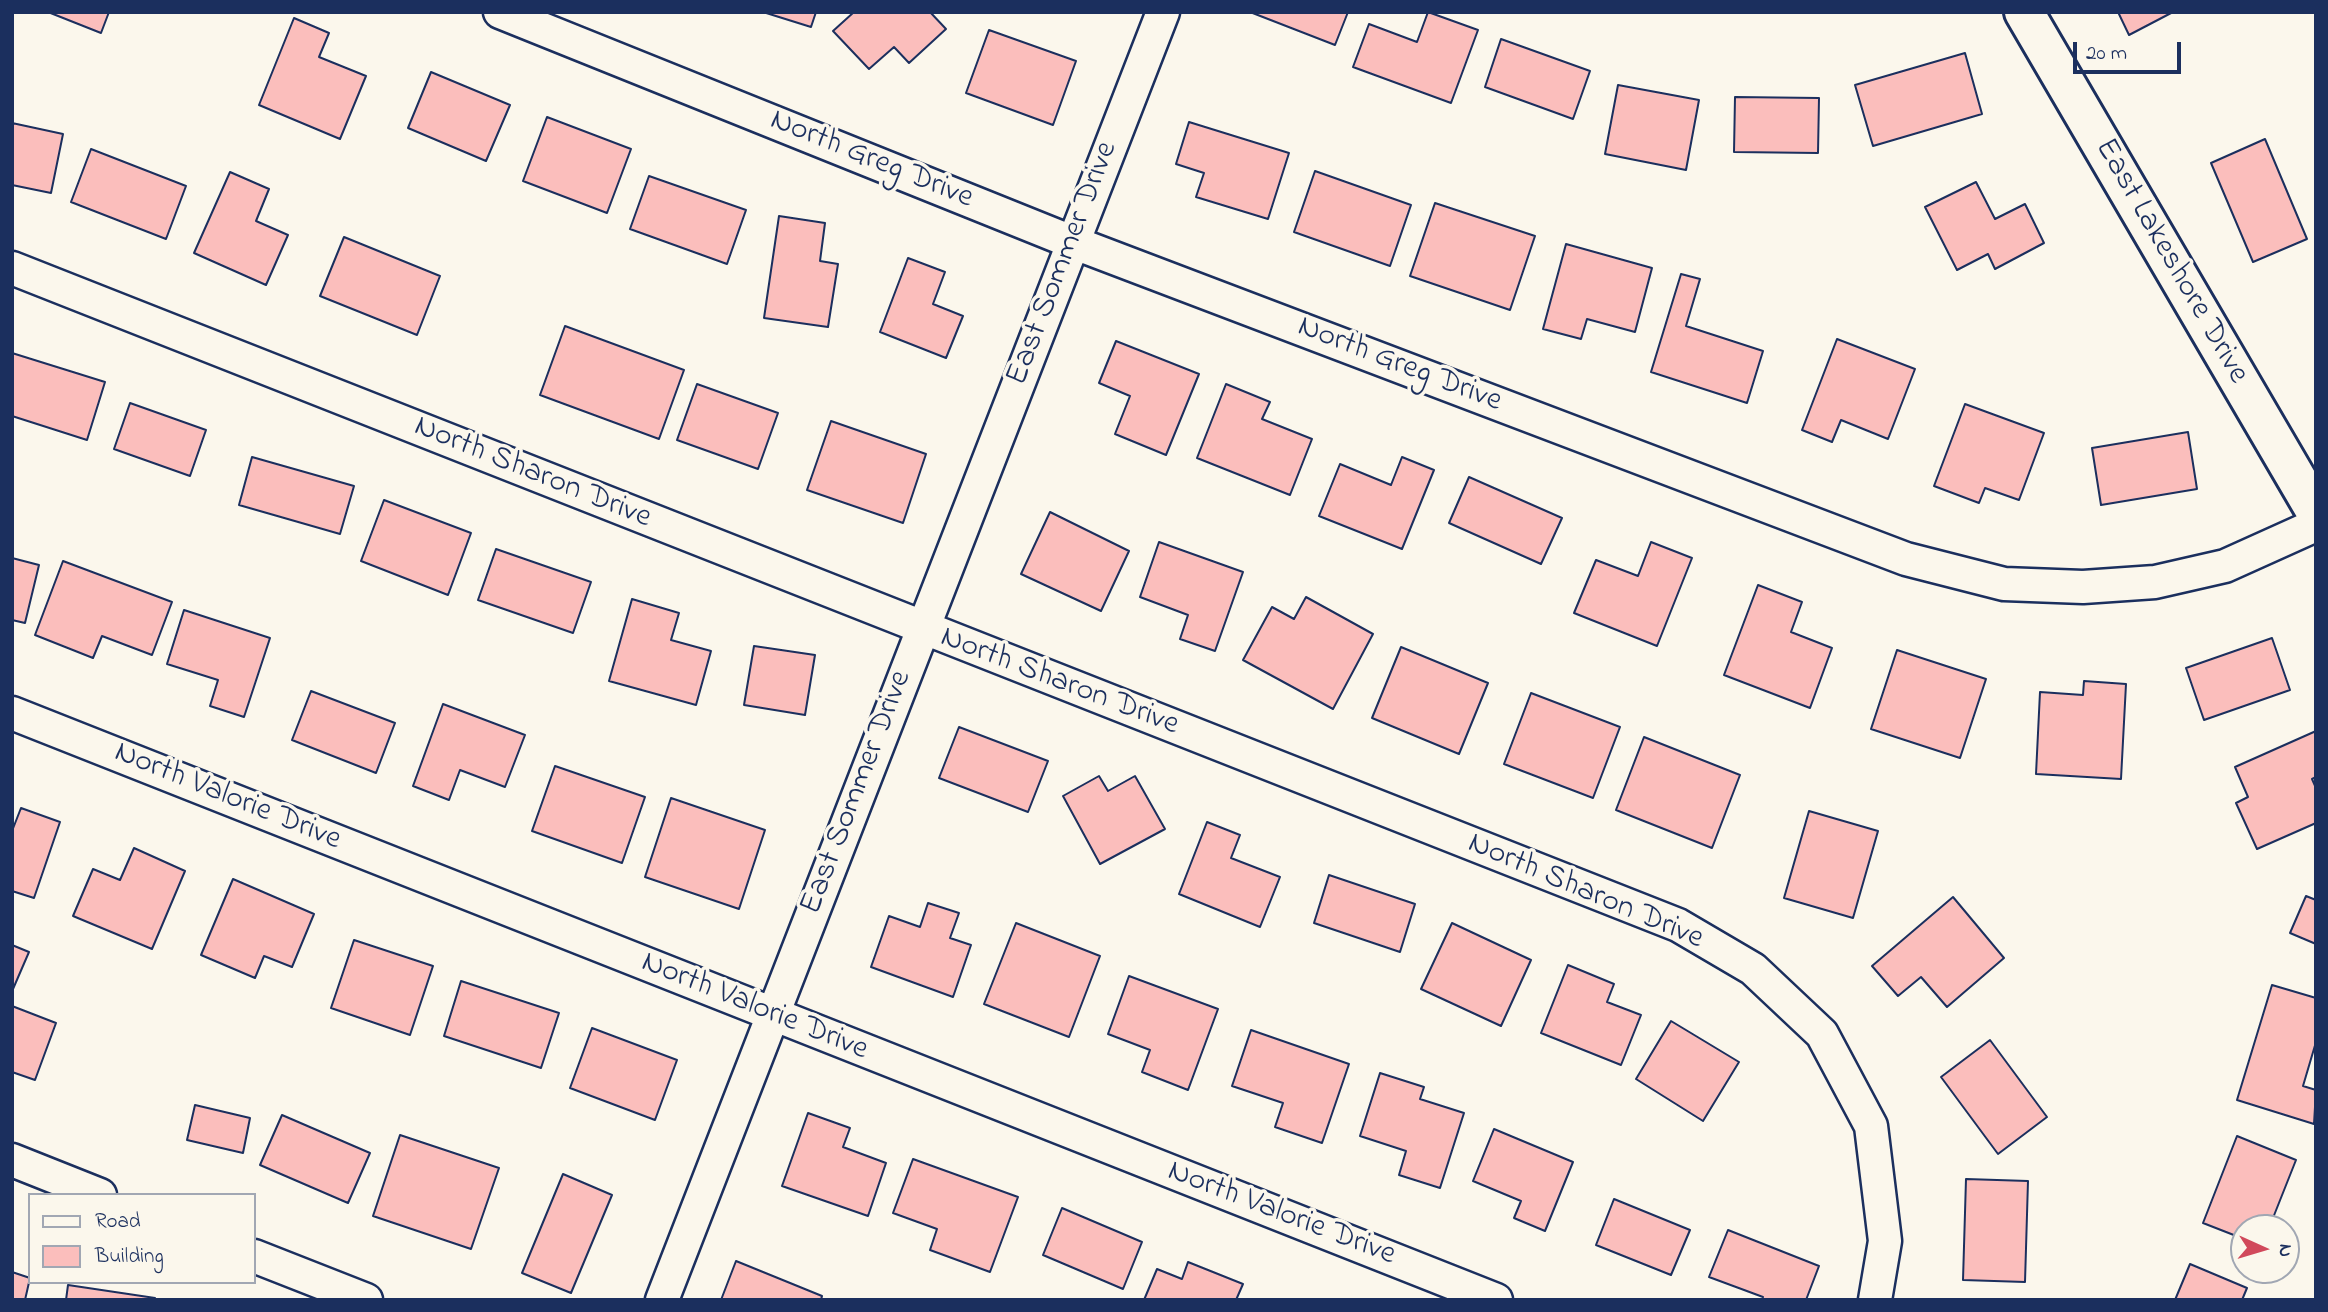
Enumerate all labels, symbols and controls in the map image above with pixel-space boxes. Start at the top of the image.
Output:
scale bar [2076,28,2184,72]
text: 20 m [2086,39,2127,69]
street label: North Greg Drive [764,103,978,219]
street label: East Lakeshore Drive [2084,133,2256,391]
street label: East Sommer Drive [1000,137,1128,391]
street label: North Greg Drive [1291,309,1507,423]
street label: North Sharon Drive [408,409,656,539]
street label: North Sharon Drive [934,620,1184,746]
street label: East Sommer Drive [794,666,922,920]
street label: North Valorie Drive [108,735,346,861]
street label: North Sharon Drive [1461,826,1709,960]
street label: North Valorie Drive [635,945,873,1071]
street label: North Valorie Drive [1161,1154,1401,1276]
legend [28,1193,256,1284]
text: Road [95,1207,141,1237]
north arrow [2230,1214,2300,1284]
text: Building [95,1242,164,1272]
text: N [2271,1243,2298,1258]

